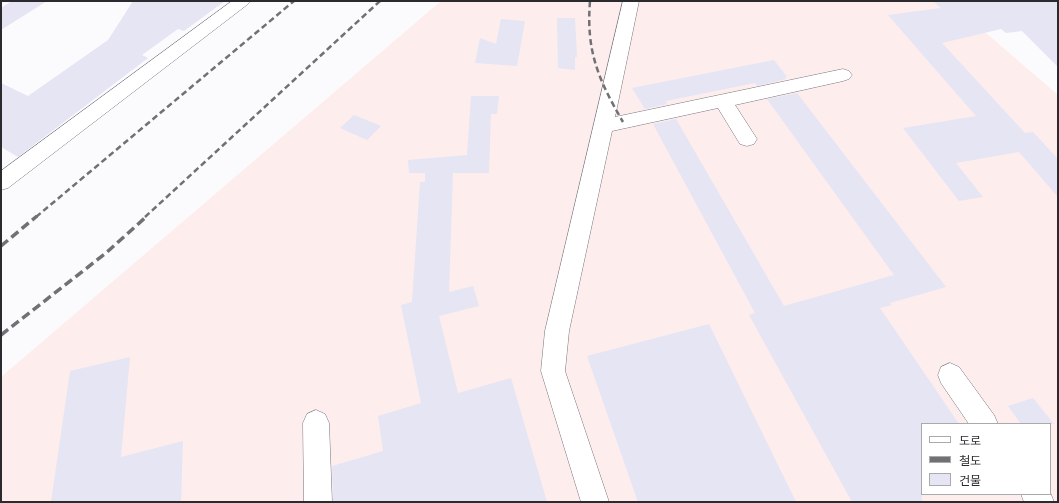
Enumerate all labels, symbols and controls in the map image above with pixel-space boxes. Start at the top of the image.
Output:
legend [921,423,1051,495]
text: 도로 [959,433,981,448]
text: 철도 [959,453,981,468]
text: 건물 [959,473,981,488]

